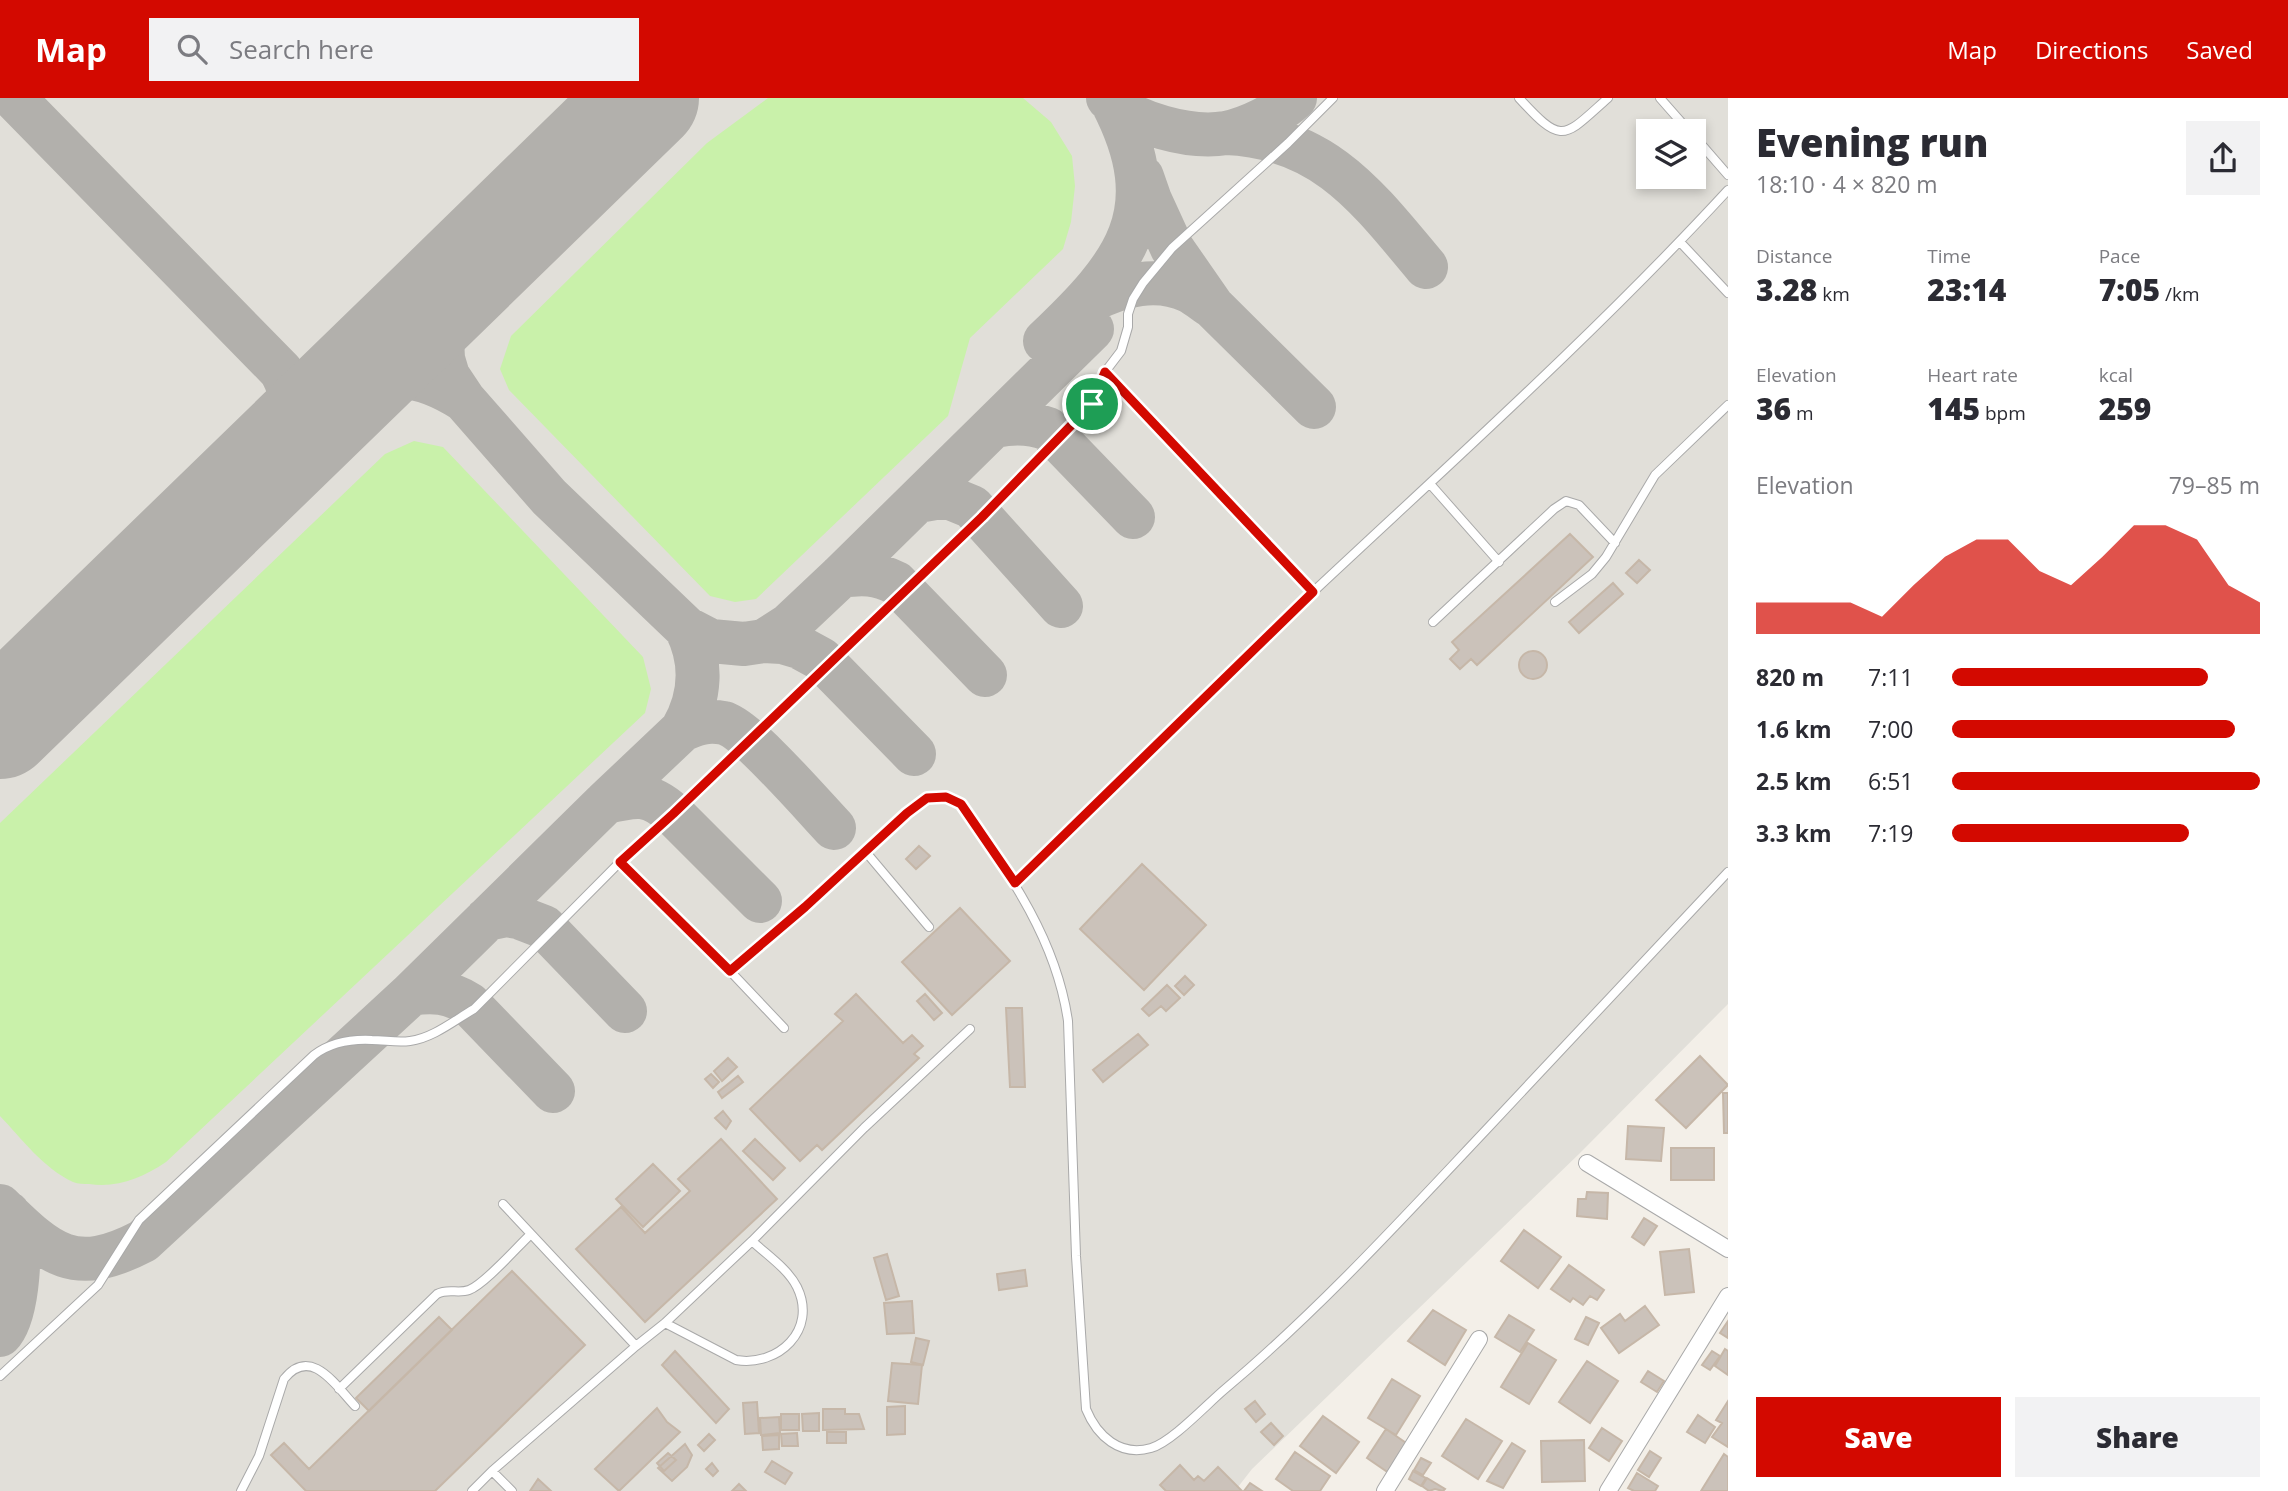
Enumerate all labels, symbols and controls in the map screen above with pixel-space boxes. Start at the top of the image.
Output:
search box [149,18,639,81]
text: Map [35,27,107,72]
icon: search [173,30,211,68]
text: Search here [229,31,374,67]
text: Map [1947,33,1997,66]
text: Directions [2035,33,2148,66]
text: Saved [2186,33,2253,66]
text: Evening run [1756,116,1988,168]
map controls [1636,119,1706,189]
button: layers [1636,119,1706,189]
button: share [2186,121,2260,195]
text: 18:10 · 4 × 820 m [1756,168,1938,200]
text: Distance [1756,243,1832,269]
text: Time [1927,243,1971,269]
text: Pace [2099,243,2140,269]
text: 3.28 [1756,269,1817,310]
text: 23:14 [1927,269,2006,310]
text: 7:05 [2099,269,2160,310]
text: km [1817,281,1850,307]
text: /km [2160,281,2200,307]
text: Elevation [1756,362,1837,388]
text: Heart rate [1927,362,2018,388]
text: kcal [2099,362,2133,388]
pin [1062,374,1122,434]
icon: arrive [1073,385,1111,423]
text: 36 [1756,388,1791,429]
text: 145 [1927,388,1980,429]
text: 259 [2099,388,2151,429]
text: m [1791,400,1814,426]
text: bpm [1980,400,2026,426]
text: Elevation [1756,469,1854,501]
text: 79–85 m [2169,469,2260,501]
text: 820 m [1756,661,1824,693]
text: 7:11 [1868,661,1914,693]
text: 1.6 km [1756,713,1832,745]
text: 7:00 [1868,713,1914,745]
text: 2.5 km [1756,765,1832,797]
text: 6:51 [1868,765,1914,797]
text: 3.3 km [1756,817,1832,849]
text: 7:19 [1868,817,1914,849]
button: Save [1756,1397,2001,1477]
button: Share [2015,1397,2260,1477]

